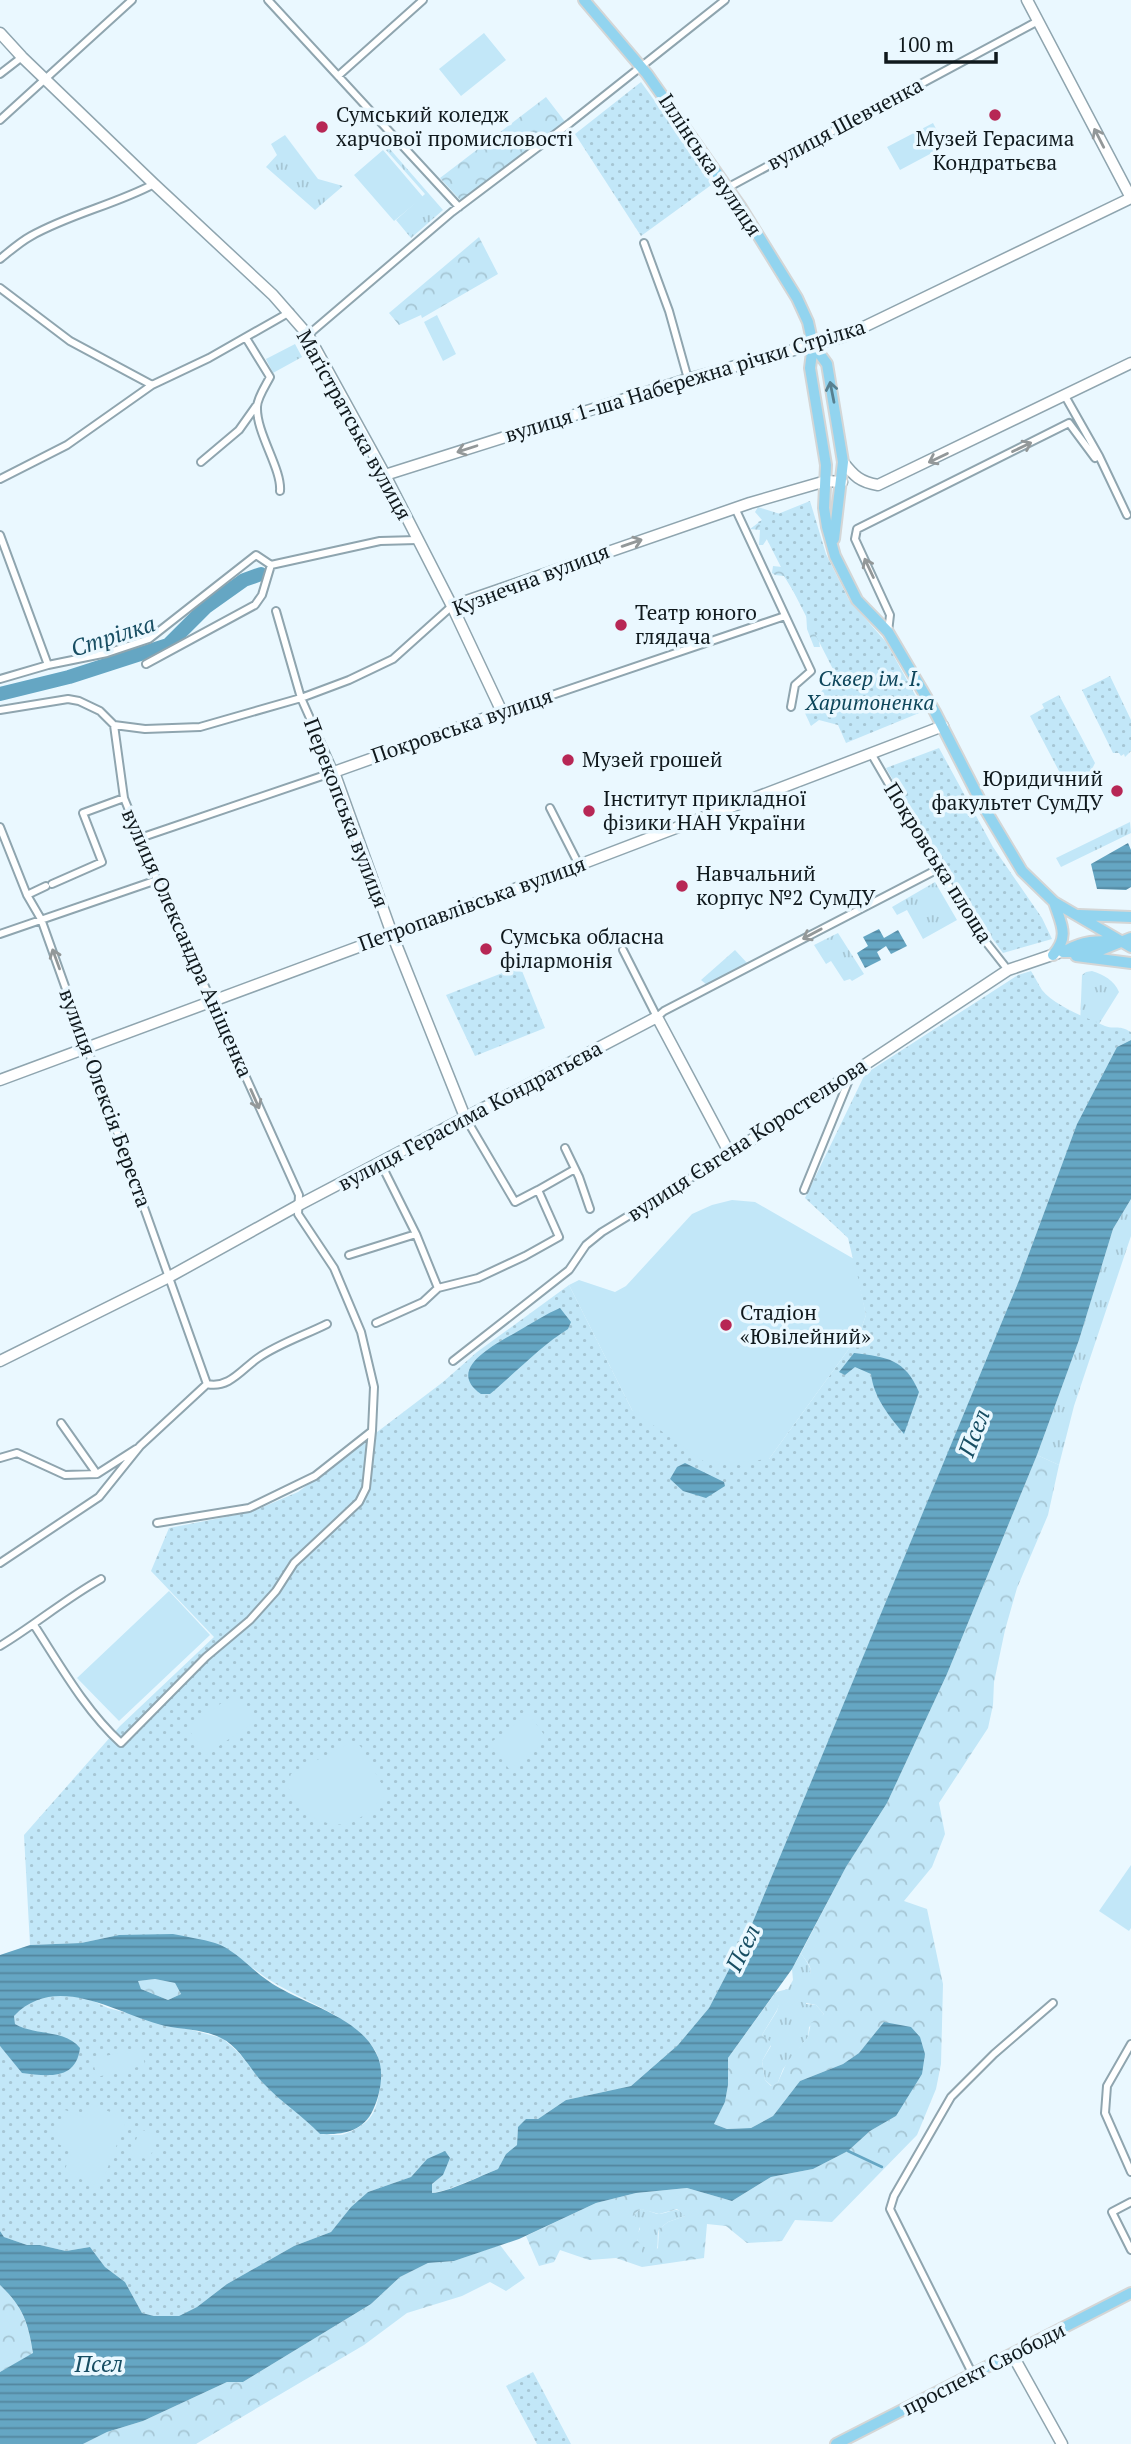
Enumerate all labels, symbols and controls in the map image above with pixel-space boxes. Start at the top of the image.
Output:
scale bar [886,21,996,65]
text: 100 m [897,30,954,58]
street label: вулиця Шевченка [762,70,928,176]
street label: Іллінська вулиця [653,88,769,241]
place label: Сумський коледж харчової промисловості [336,100,573,152]
marker: Музей Герасима Кондратьєва [987,107,1003,123]
marker: Сумський коледж харчової промисловості [314,119,330,135]
place label: Музей Герасима Кондратьєва [916,124,1075,176]
one-way arrow [1092,128,1106,148]
street label: вулиця 1-ша Набережна річки Стрілка [501,312,869,448]
street label: Маґістратська вулиця [291,324,419,525]
one-way arrow [824,381,838,404]
one-way arrow [1011,439,1032,453]
one-way arrow [456,444,478,456]
one-way arrow [928,451,949,465]
street label: Кузнечна вулиця [448,536,613,622]
one-way arrow [620,536,642,548]
one-way arrow [862,558,875,579]
place label: Театр юного глядача [635,598,757,650]
water label: Стрілка [66,607,159,664]
marker: Театр юного глядача [613,617,629,633]
park label: Сквер ім. І. Харитоненка [804,664,935,716]
street label: Покровська вулиця [367,681,556,769]
street label: Перекопська вулиця [298,714,396,911]
place label: Музей грошей [582,745,723,773]
marker: Музей грошей [560,752,576,768]
place label: Юридичний факультет СумДУ [932,764,1103,816]
street label: Покровська площа [878,777,1000,948]
marker: Юридичний факультет СумДУ [1109,783,1125,799]
place label: Інститут прикладної фізики НАН України [603,784,807,836]
marker: Інститут прикладної фізики НАН України [581,803,597,819]
street label: вулиця Олександра Аніщенка [116,804,260,1082]
street label: Петропавлівська вулиця [354,849,589,957]
place label: Навчальний корпус №2 СумДУ [696,859,875,911]
marker: Навчальний корпус №2 СумДУ [674,878,690,894]
place label: Сумська обласна філармонія [500,922,665,974]
one-way arrow [802,928,823,941]
marker: Сумська обласна філармонія [478,941,494,957]
one-way arrow [49,948,61,970]
street label: вулиця Олексія Береста [53,984,159,1211]
street label: вулиця Герасима Кондратьєва [333,1033,607,1197]
street label: вулиця Євгена Коростельова [621,1051,872,1227]
one-way arrow [249,1088,262,1109]
place label: Стадіон «Ювілейний» [740,1298,871,1350]
marker: Стадіон «Ювілейний» [718,1317,734,1333]
water label: Псел [950,1405,997,1462]
water label: Псел [718,1919,767,1977]
street label: проспект Свободи [897,2315,1070,2421]
water label: Псел [74,2348,123,2379]

